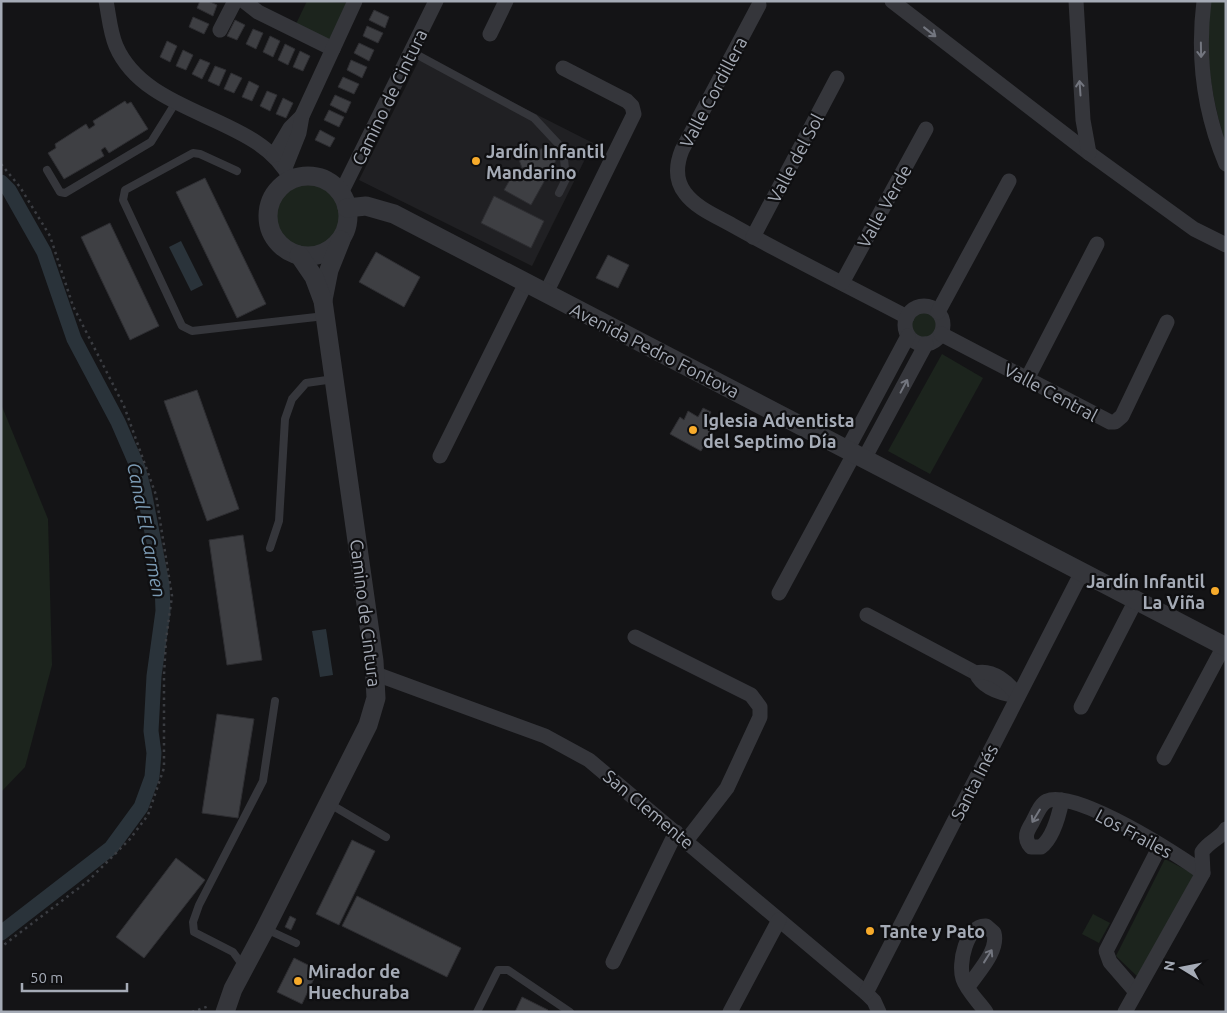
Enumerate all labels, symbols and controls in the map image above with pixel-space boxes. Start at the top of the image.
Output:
street label: Camino de Cintura [347,26,431,168]
one-way arrow [923,26,936,37]
street label: Valle Cordillera [675,33,751,151]
one-way arrow [1196,42,1206,58]
one-way arrow [1076,80,1085,96]
street label: Valle del Sol [763,110,827,206]
place label: Jardín Infantil Mandarino [486,141,605,182]
marker: Jardín Infantil Mandarino [470,155,482,167]
street label: Valle Verde [853,161,915,251]
street label: Avenida Pedro Fontova [567,299,743,401]
street label: Valle Central [1001,359,1101,425]
one-way arrow [899,380,909,394]
place label: Iglesia Adventista del Septimo Día [703,410,855,451]
marker: Iglesia Adventista del Septimo Día [687,424,699,436]
water label: Canal El Carmen [123,461,171,599]
street label: Camino de Cintura [347,538,385,688]
place label: Jardín Infantil La Viña [1086,571,1206,612]
marker: Jardín Infantil La Viña [1209,585,1221,597]
street label: Santa Inés [946,741,1002,823]
street label: San Clemente [600,765,698,853]
street label: Los Frailes [1092,805,1176,862]
one-way arrow [1030,809,1040,823]
place label: Tante y Pato [880,921,985,941]
marker: Tante y Pato [864,925,876,937]
north arrow [1157,943,1207,993]
one-way arrow [983,950,993,964]
text: N [1160,959,1178,972]
scale bar [22,960,128,992]
place label: Mirador de Huechuraba [308,961,409,1002]
text: 50 m [30,969,63,986]
marker: Mirador de Huechuraba [292,975,304,987]

